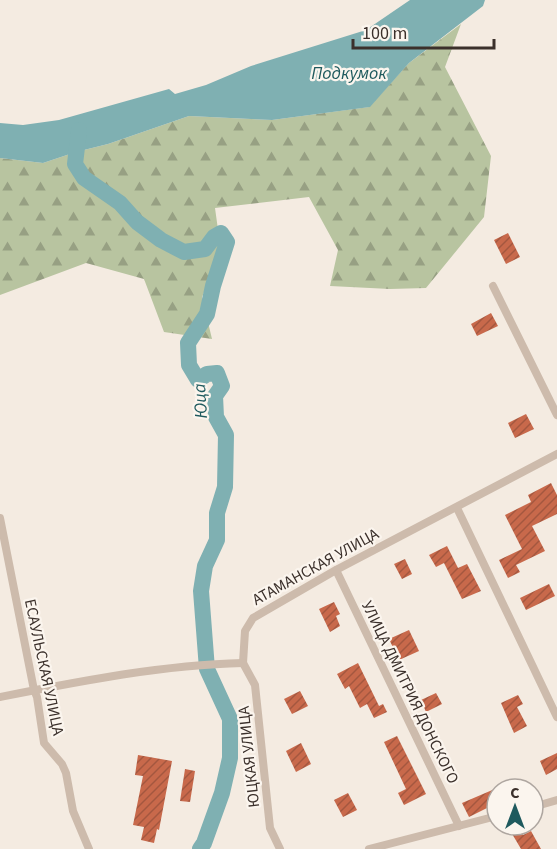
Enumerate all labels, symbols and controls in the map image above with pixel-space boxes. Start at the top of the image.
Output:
scale bar [353,12,494,50]
text: 100 m [362,21,407,46]
water label: Подкумок [311,61,387,86]
water label: Юца [187,382,214,419]
street label: АТАМАНСКАЯ УЛИЦА [248,523,383,611]
street label: ЕСАУЛЬСКАЯ УЛИЦА [19,597,69,738]
street label: УЛИЦА ДМИТРИЯ ДОНСКОГО [356,597,464,788]
street label: ЮЦКАЯ УЛИЦА [233,705,265,809]
north arrow [485,777,545,837]
text: С [510,782,520,804]

